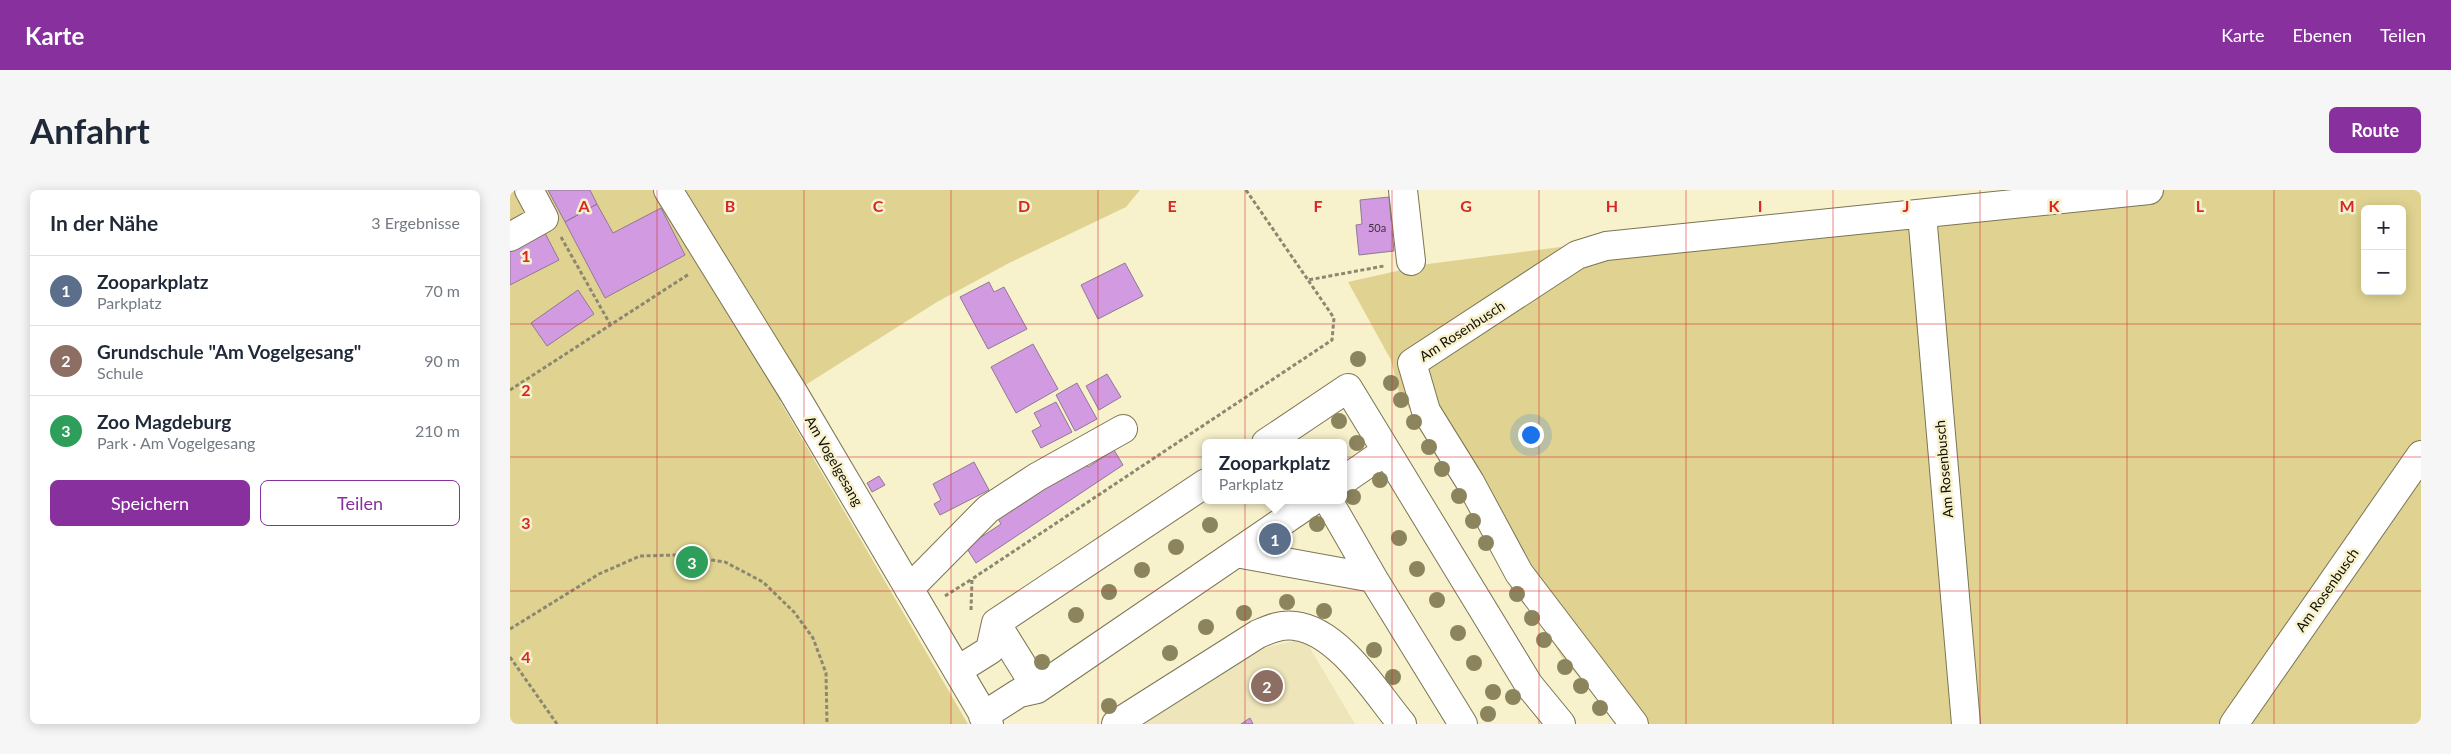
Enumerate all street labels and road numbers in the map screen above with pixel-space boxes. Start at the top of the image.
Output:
street label: Am Rosenbusch [1416,297,1508,364]
street label: Am Vogelgesang [802,413,867,509]
street label: Am Rosenbusch [1931,419,1956,519]
street label: Am Rosenbusch [2291,545,2362,635]

